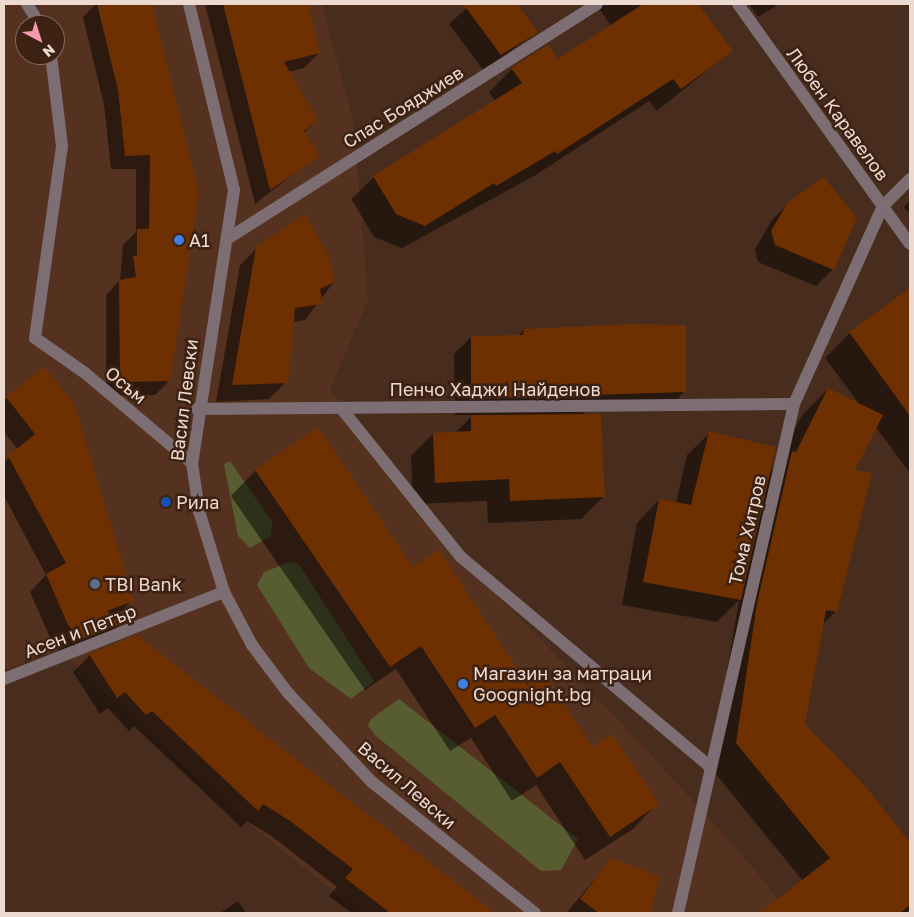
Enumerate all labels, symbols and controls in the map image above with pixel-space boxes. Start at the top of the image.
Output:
north arrow [15,15,65,65]
text: N [40,41,59,61]
street label: Любен Каравелов [782,43,894,185]
street label: Спас Бояджиев [339,61,467,153]
place label: A1 [189,229,210,251]
marker: A1 [173,234,185,246]
street label: Васил Левски [166,338,202,462]
street label: Осъм [101,362,151,408]
street label: Пенчо Хаджи Найденов [389,378,601,400]
street label: Тома Хитров [724,473,770,587]
place label: Рила [176,491,219,513]
marker: Рила [160,496,172,508]
place label: TBI Bank [105,573,182,595]
marker: TBI Bank [89,578,101,590]
street label: Асен и Петър [21,600,139,662]
place label: Магазин за матраци Goognight.bg [473,663,652,706]
marker: Магазин за матраци Goognight.bg [457,678,469,690]
street label: Васил Левски [354,737,460,833]

